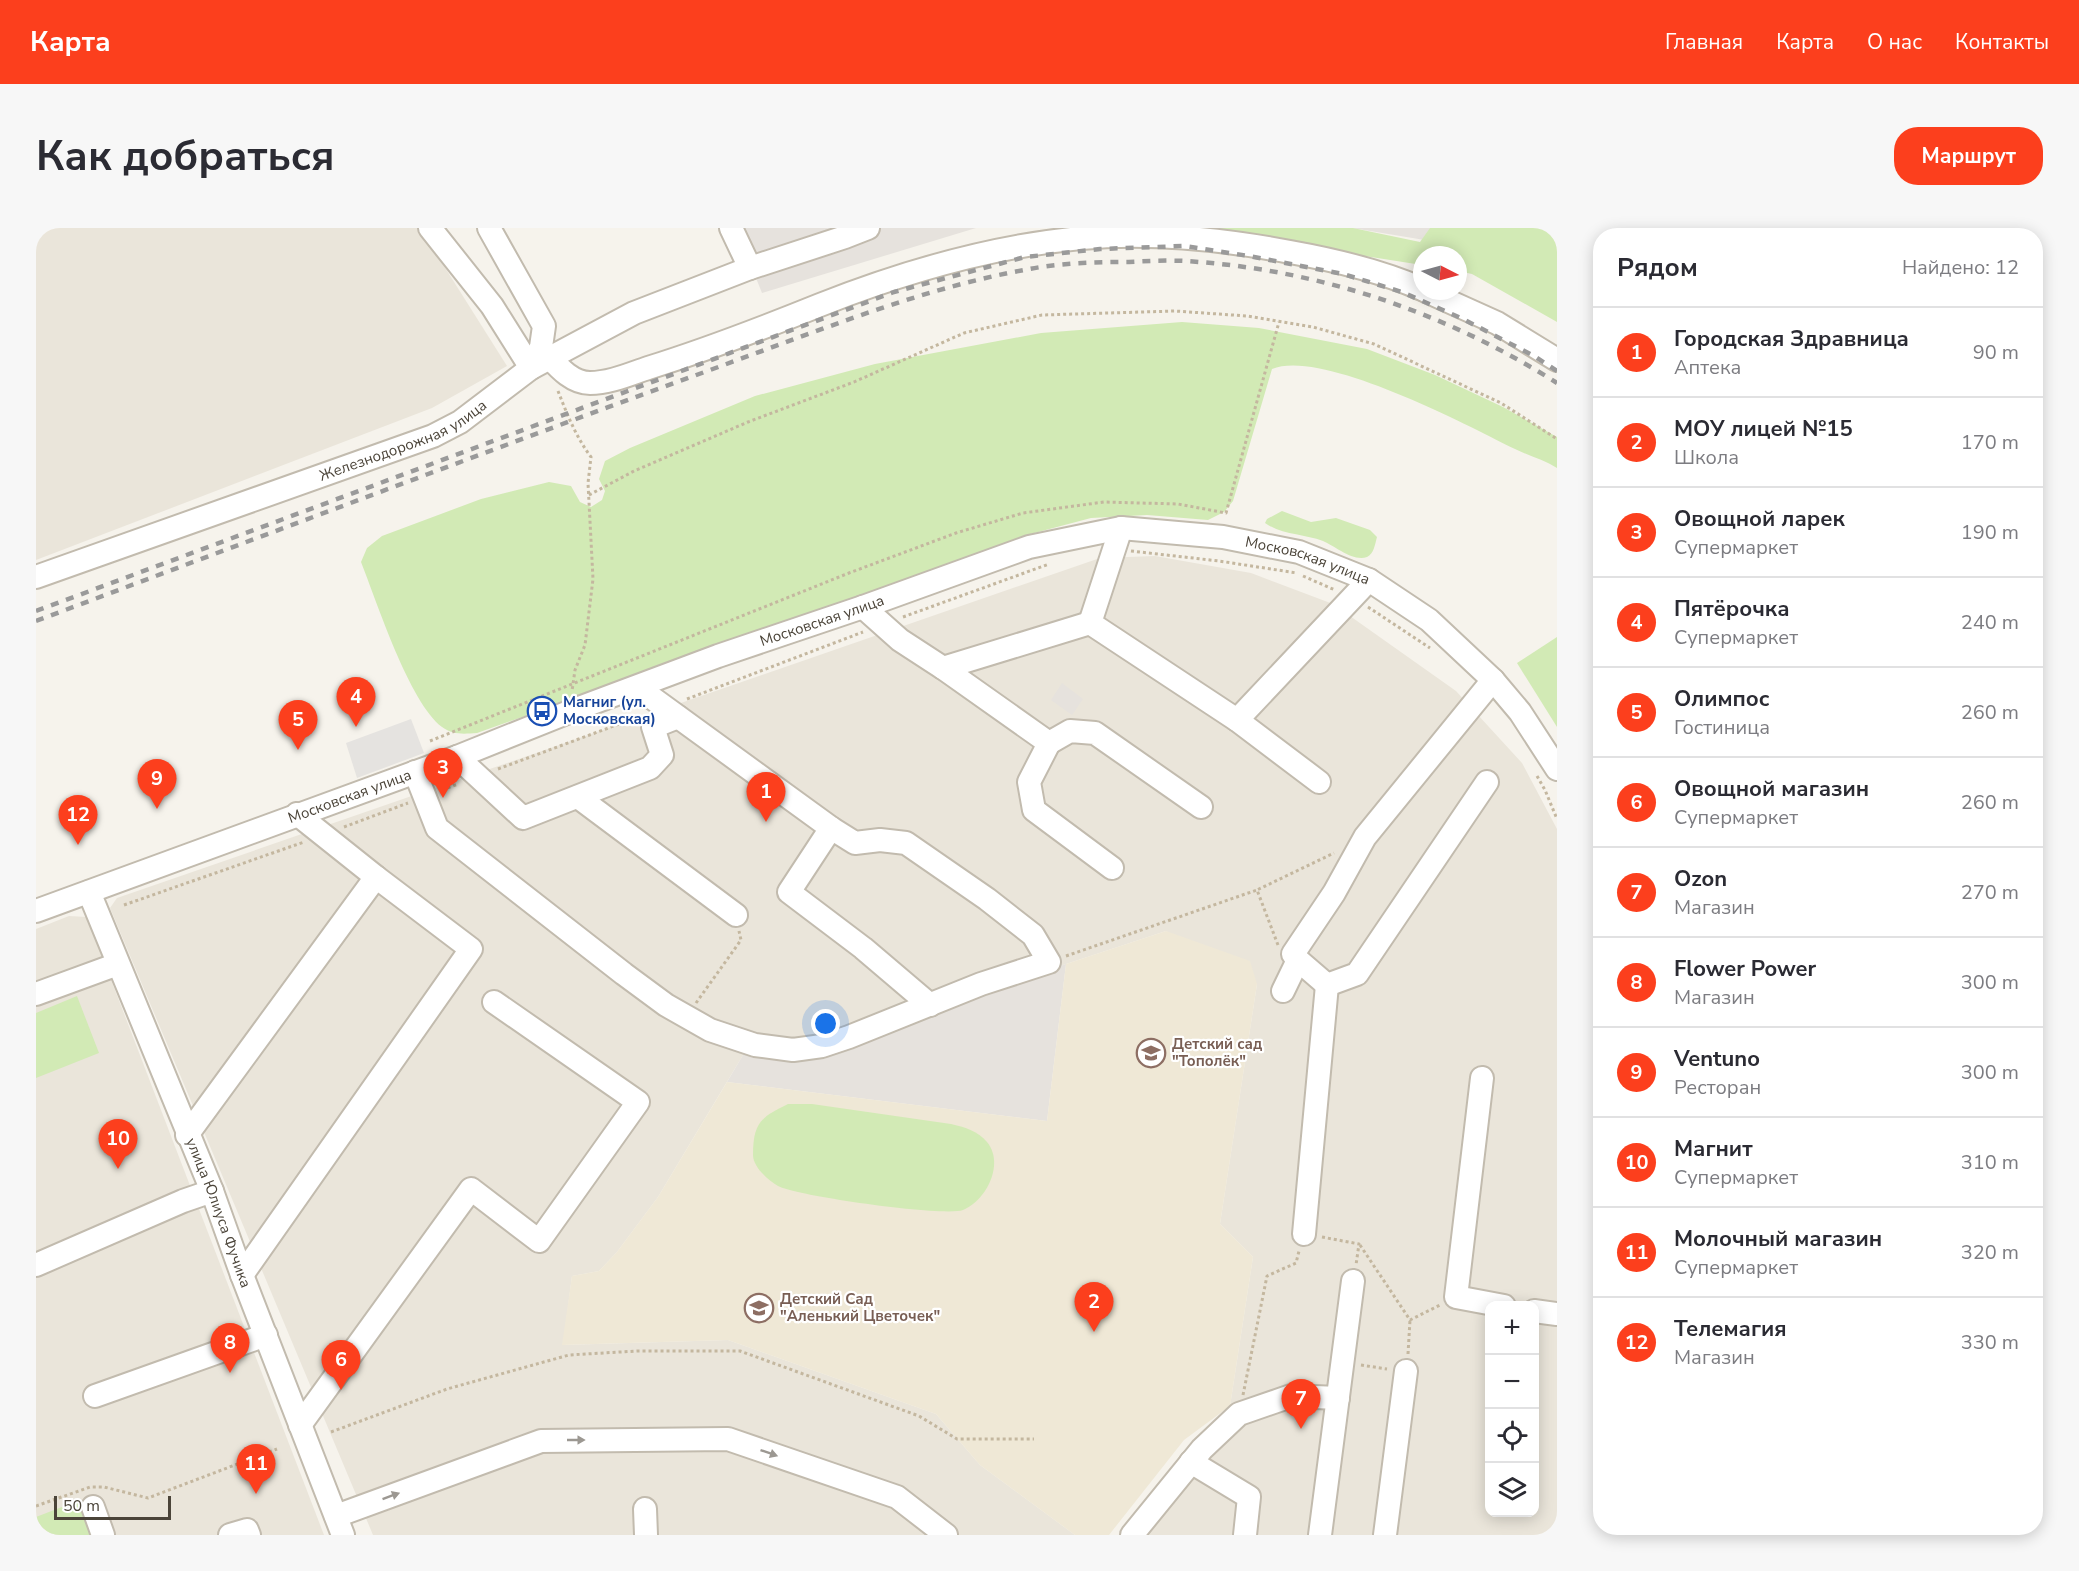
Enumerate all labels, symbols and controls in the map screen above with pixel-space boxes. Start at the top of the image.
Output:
text: Карта [30,23,111,61]
text: Главная [1665,28,1743,56]
text: Карта [1776,28,1834,56]
text: О нас [1867,28,1922,56]
text: Контакты [1955,28,2049,56]
button: Маршрут [1894,127,2043,185]
text: Как добраться [36,128,335,185]
north arrow [1413,246,1467,300]
text: Рядом [1617,250,1698,285]
text: Найдено: 12 [1902,254,2019,281]
text: Городская Здравница [1674,324,1909,354]
text: 1 [1631,339,1643,366]
text: 90 m [1973,339,2019,366]
text: Аптека [1674,354,1741,381]
street label: Железнодорожная улица [317,395,491,486]
text: МОУ лицей №15 [1674,414,1853,444]
text: 2 [1631,429,1643,456]
text: 170 m [1961,429,2019,456]
text: Школа [1674,444,1739,471]
text: Овощной ларек [1674,504,1845,534]
text: 3 [1631,519,1643,546]
text: 190 m [1961,519,2019,546]
street label: Московская улица [1244,532,1373,589]
text: Супермаркет [1674,534,1798,561]
street label: Московская улица [757,590,887,651]
text: Пятёрочка [1674,594,1790,624]
text: 4 [1631,609,1643,636]
text: 240 m [1961,609,2019,636]
text: Супермаркет [1674,624,1798,651]
pin: 4 [336,678,376,727]
text: Олимпос [1674,684,1770,714]
place label: Магниг (ул. Московская) [563,692,656,729]
bus stop icon: Магниг (ул. Московская) [526,695,558,727]
text: 5 [1631,699,1643,726]
text: 260 m [1961,699,2019,726]
pin: 5 [278,700,318,750]
text: Гостиница [1674,714,1770,741]
pin: 3 [424,748,462,798]
pin: 9 [138,760,176,809]
street label: Московская улица [285,765,414,828]
pin: 1 [746,772,786,822]
text: Овощной магазин [1674,774,1869,804]
text: 6 [1631,789,1643,816]
text: 260 m [1961,789,2019,816]
pin: 12 [58,796,98,845]
text: Супермаркет [1674,804,1798,831]
text: Ozon [1674,864,1727,894]
text: 7 [1631,879,1643,906]
text: 270 m [1961,879,2019,906]
text: Магазин [1674,894,1755,921]
text: Flower Power [1674,954,1816,984]
text: 8 [1631,969,1643,996]
text: 300 m [1961,969,2019,996]
text: Магазин [1674,984,1755,1011]
your location [811,1009,840,1038]
place label: Детский сад "Тополёк" [1172,1034,1262,1071]
school or university icon: Детский сад "Тополёк" [1135,1037,1167,1069]
text: Ventuno [1674,1044,1760,1074]
text: 9 [1631,1059,1643,1086]
text: 300 m [1961,1059,2019,1086]
text: Ресторан [1674,1074,1761,1101]
pin: 10 [98,1120,137,1169]
text: Магнит [1674,1134,1753,1164]
street label: улица Юлиуса Фучика [181,1135,256,1291]
text: 10 [1625,1149,1649,1176]
text: 310 m [1961,1149,2019,1176]
text: Супермаркет [1674,1164,1798,1191]
text: Молочный магазин [1674,1224,1882,1254]
text: 11 [1625,1239,1649,1266]
text: 320 m [1961,1239,2019,1266]
text: Супермаркет [1674,1254,1798,1281]
pin: 2 [1074,1282,1114,1332]
place label: Детский Сад "Аленький Цветочек" [780,1289,940,1326]
school or university icon: Детский Сад "Аленький Цветочек" [743,1292,775,1324]
map controls [1485,1301,1539,1517]
button: + [1485,1301,1539,1355]
text: Телемагия [1674,1314,1787,1344]
pin: 8 [210,1324,250,1373]
text: 12 [1625,1329,1649,1356]
text: 330 m [1961,1329,2019,1356]
pin: 6 [322,1340,360,1390]
text: Магазин [1674,1344,1755,1371]
button: − [1485,1355,1539,1409]
pin: 7 [1282,1380,1320,1429]
button: locate [1485,1409,1539,1463]
one-way arrow [566,1436,585,1445]
pin: 11 [236,1444,276,1494]
one-way arrow [760,1449,778,1459]
button: layers [1485,1463,1539,1517]
one-way arrow [382,1490,400,1500]
scale bar [54,1493,171,1520]
text: 50 m [63,1495,100,1517]

